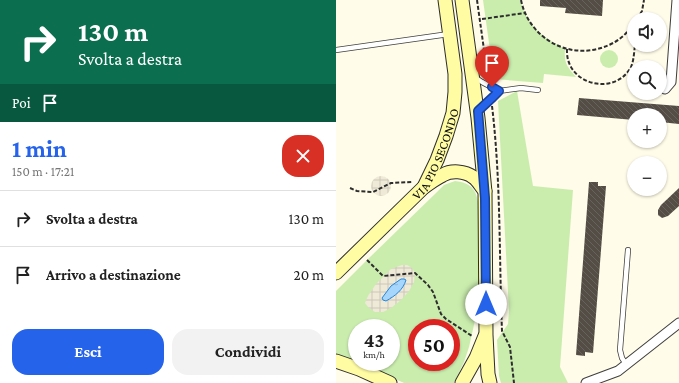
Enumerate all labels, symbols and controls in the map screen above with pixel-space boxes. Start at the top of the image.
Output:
map controls [627,12,667,196]
button: sound [627,12,667,52]
icon: right [12,16,64,68]
text: 130 m [78,16,148,47]
pin [475,46,509,87]
text: Svolta a destra [78,49,182,69]
icon: arrive [481,52,503,74]
button: search [627,60,667,100]
icon: arrive [39,92,61,114]
text: Poi [12,95,31,111]
street label: VIA PIO SECONDO [409,108,461,202]
button: + [627,108,667,148]
text: 1 min [12,135,67,162]
button: close [282,135,324,177]
button: − [627,156,667,196]
text: 150 m · 17:21 [12,164,74,179]
icon: right [12,208,34,230]
text: Svolta a destra [46,211,138,227]
text: 130 m [289,211,324,227]
icon: arrive [12,264,34,286]
text: Arrivo a destinazione [46,267,181,283]
text: 20 m [294,267,324,283]
position arrow [465,283,507,325]
speed limit sign: 50 [408,319,460,371]
button: Esci [12,329,164,375]
button: Condividi [172,329,324,375]
text: 43 [364,329,384,351]
text: km/h [363,349,385,360]

